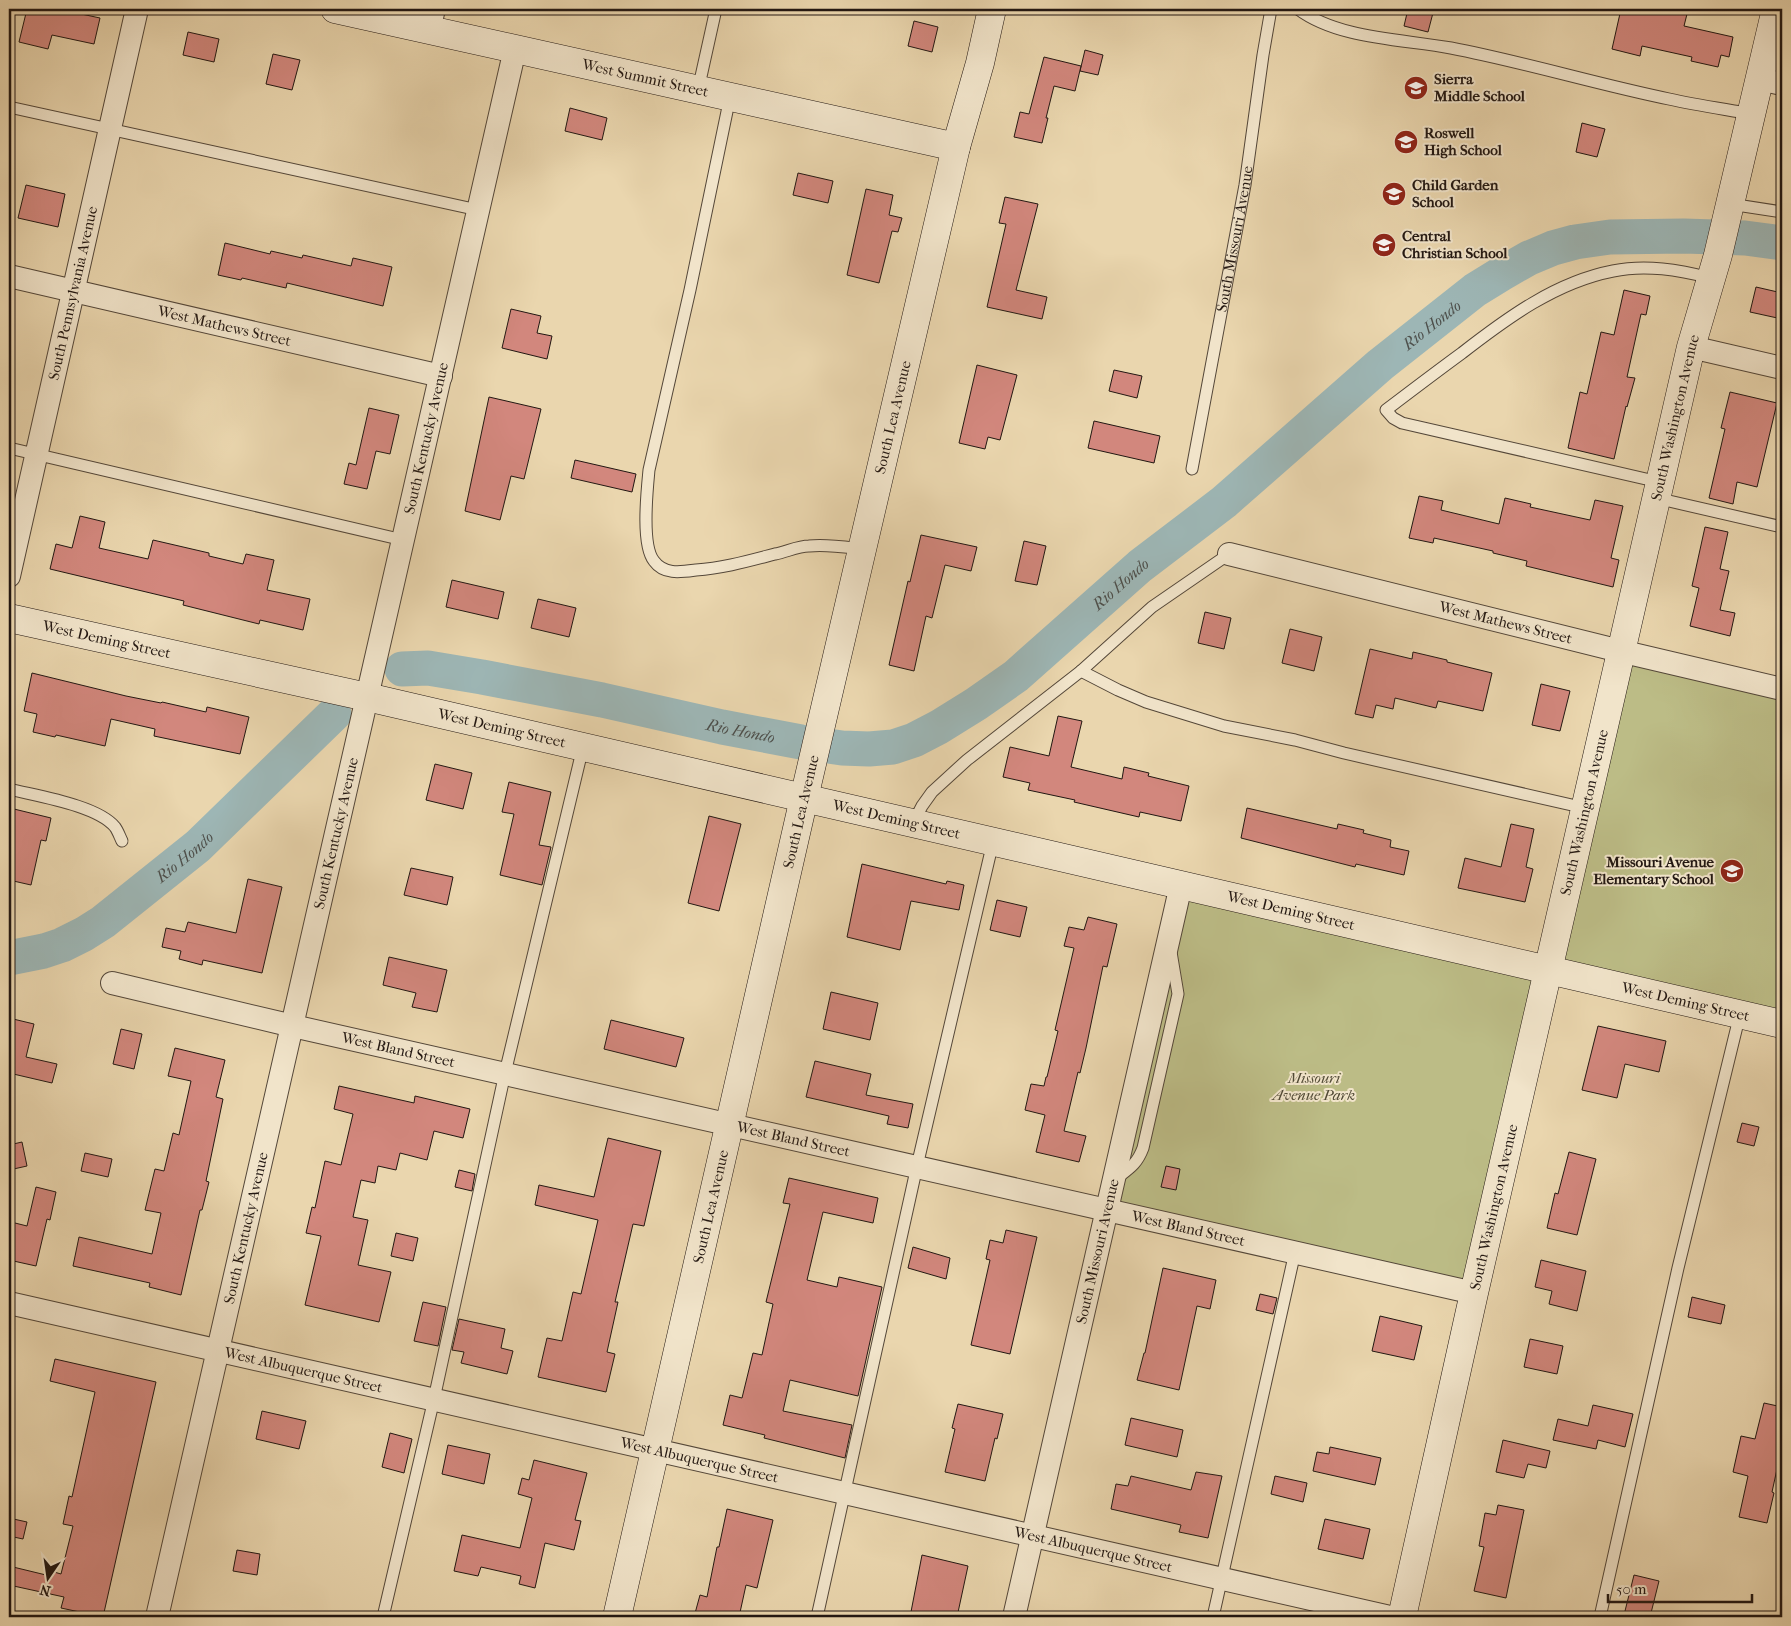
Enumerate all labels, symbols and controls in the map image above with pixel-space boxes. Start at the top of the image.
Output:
street label: West Summit Street [580,55,711,101]
place label: Sierra Middle School [1433,70,1526,105]
school or university icon: Sierra Middle School [1403,75,1429,101]
place label: Roswell High School [1424,124,1503,159]
school or university icon: Roswell High School [1393,129,1419,155]
street label: South Missouri Avenue [1212,164,1257,314]
place label: Child Garden School [1412,176,1499,211]
school or university icon: Child Garden School [1381,181,1407,207]
street label: South Pennsylvania Avenue [45,204,101,382]
place label: Central Christian School [1402,227,1508,262]
school or university icon: Central Christian School [1371,232,1397,258]
water label: Rio Hondo [1398,296,1465,354]
street label: West Mathews Street [155,301,293,350]
street label: South Washington Avenue [1647,332,1703,502]
street label: South Lea Avenue [871,358,915,476]
street label: South Kentucky Avenue [400,360,452,516]
water label: Rio Hondo [1088,554,1153,615]
street label: West Mathews Street [1436,597,1575,648]
street label: West Deming Street [40,616,173,663]
street label: West Deming Street [435,704,568,752]
water label: Rio Hondo [704,715,777,747]
street label: South Washington Avenue [1556,727,1612,897]
street label: South Lea Avenue [779,753,823,870]
street label: South Kentucky Avenue [310,755,362,911]
street label: West Deming Street [830,796,963,843]
water label: Rio Hondo [151,827,217,887]
place label: Missouri Avenue Elementary School [1593,853,1715,888]
school or university icon: Missouri Avenue Elementary School [1719,858,1745,884]
street label: West Deming Street [1224,887,1357,934]
street label: West Deming Street [1619,978,1752,1025]
street label: West Bland Street [339,1028,457,1071]
park label: Missouri Avenue Park [1271,1069,1355,1104]
street label: West Bland Street [734,1117,852,1161]
street label: South Washington Avenue [1466,1122,1522,1292]
street label: South Lea Avenue [689,1148,733,1265]
street label: South Kentucky Avenue [220,1150,272,1306]
street label: South Missouri Avenue [1072,1176,1123,1326]
street label: West Bland Street [1129,1207,1247,1250]
street label: West Albuquerque Street [222,1343,385,1397]
street label: West Albuquerque Street [618,1433,781,1487]
street label: West Albuquerque Street [1011,1523,1175,1576]
north arrow [22,1554,72,1604]
scale bar [1608,1571,1752,1603]
text: 50 m [1616,1580,1647,1598]
text: N [38,1581,52,1600]

